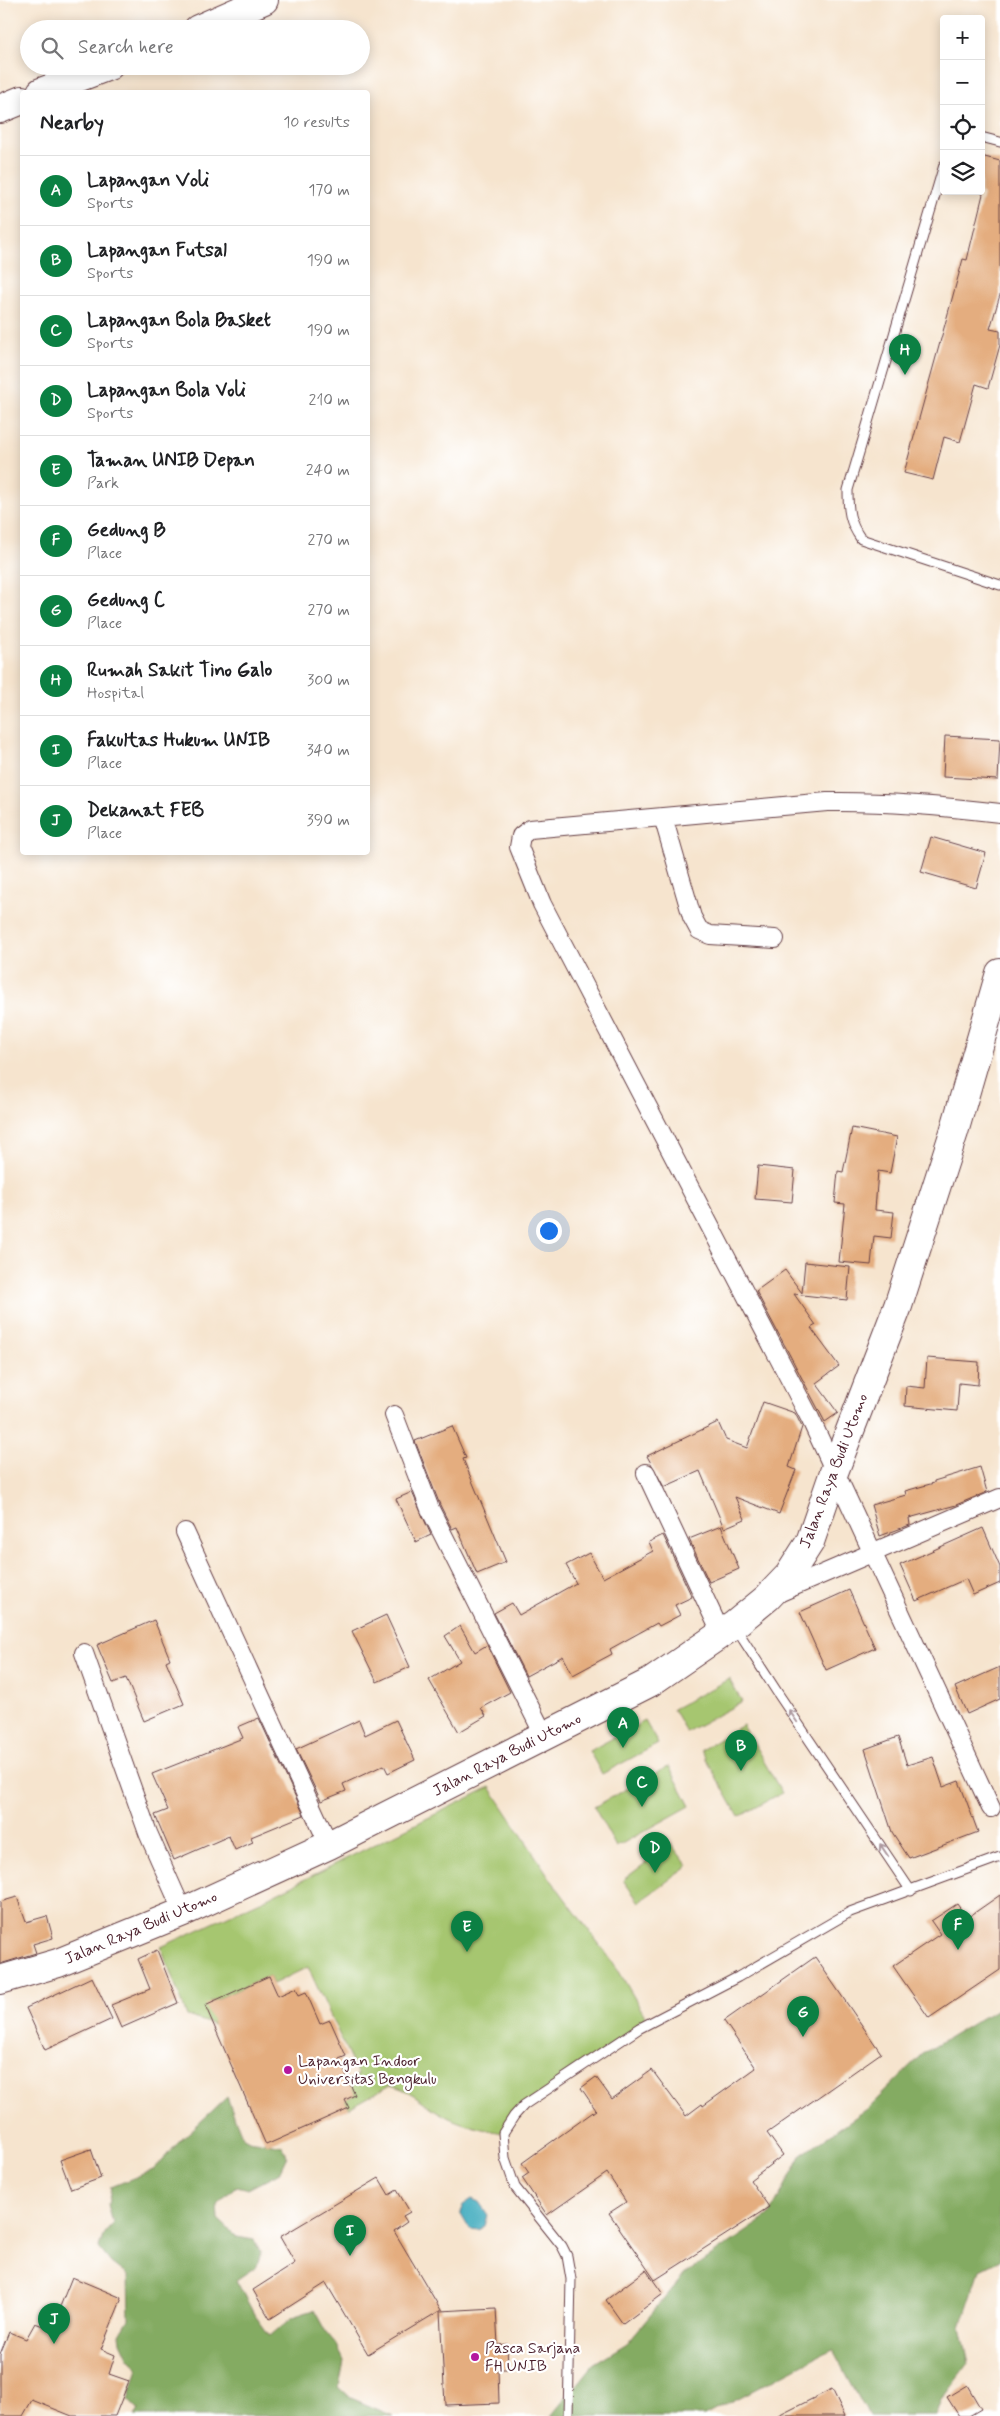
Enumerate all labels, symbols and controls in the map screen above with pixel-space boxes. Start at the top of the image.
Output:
map controls [940,15,985,195]
button: + [940,15,985,60]
search box [20,20,370,75]
icon: search [38,34,66,62]
text: Search here [78,35,174,60]
button: − [940,60,985,105]
button: locate [940,105,985,150]
text: Nearby [40,109,104,137]
text: 10 results [283,112,350,133]
button: layers [940,150,985,195]
text: Lapangan Voli [87,168,209,193]
text: A [51,180,61,201]
text: 170 m [308,180,350,201]
text: Sports [87,193,133,214]
text: Lapangan Futsal [87,238,227,263]
text: B [51,250,61,271]
text: 190 m [307,250,350,271]
text: Sports [87,263,133,284]
text: Lapangan Bola Basket [87,308,271,333]
text: C [50,320,62,341]
text: 190 m [307,320,350,341]
text: Sports [87,333,133,354]
pin: H [889,334,921,375]
text: Lapangan Bola Voli [87,378,246,403]
text: D [50,390,62,411]
text: 210 m [309,390,350,411]
text: Sports [87,403,133,424]
text: Taman UNIB Depan [87,448,255,473]
text: E [51,460,61,481]
text: 240 m [306,460,350,481]
text: Park [87,473,119,494]
text: Gedung B [87,518,165,543]
text: F [52,530,60,551]
text: 270 m [307,530,350,551]
text: Place [87,543,122,564]
text: Gedung C [87,588,165,613]
text: G [51,600,61,621]
text: 270 m [307,600,350,621]
text: Place [87,613,122,634]
text: Rumah Sakit Tino Galo [87,658,272,683]
text: H [51,670,61,691]
text: 300 m [307,670,350,691]
text: Hospital [87,683,144,704]
text: Fakultas Hukum UNIB [87,728,270,753]
text: I [52,740,60,761]
text: 340 m [306,740,350,761]
text: Place [87,753,122,774]
text: Dekanat FEB [87,798,204,823]
text: J [51,810,61,831]
text: 390 m [307,810,350,831]
text: Place [87,823,122,844]
your location [536,1218,562,1244]
street label: Jalan Raya Budi Utomo [795,1391,873,1551]
pin: A [607,1707,639,1748]
street label: Jalan Raya Budi Utomo [429,1708,585,1802]
one-way arrow [788,1709,798,1723]
pin: B [725,1730,757,1771]
pin: C [626,1766,658,1807]
pin: D [639,1832,671,1873]
one-way arrow [879,1843,889,1857]
street label: Jalan Raya Budi Utomo [61,1886,221,1970]
pin: F [942,1909,974,1950]
pin: E [451,1911,483,1952]
pin: G [787,1996,819,2037]
place label: Lapangan Indoor Universitas Bengkulu [298,2051,437,2091]
marker: Lapangan Indoor Universitas Bengkulu [282,2064,294,2076]
pin: I [334,2215,366,2256]
pin: J [38,2303,70,2344]
place label: Pasca Sarjana FH UNIB [485,2338,580,2377]
marker: Pasca Sarjana FH UNIB [469,2351,481,2363]

